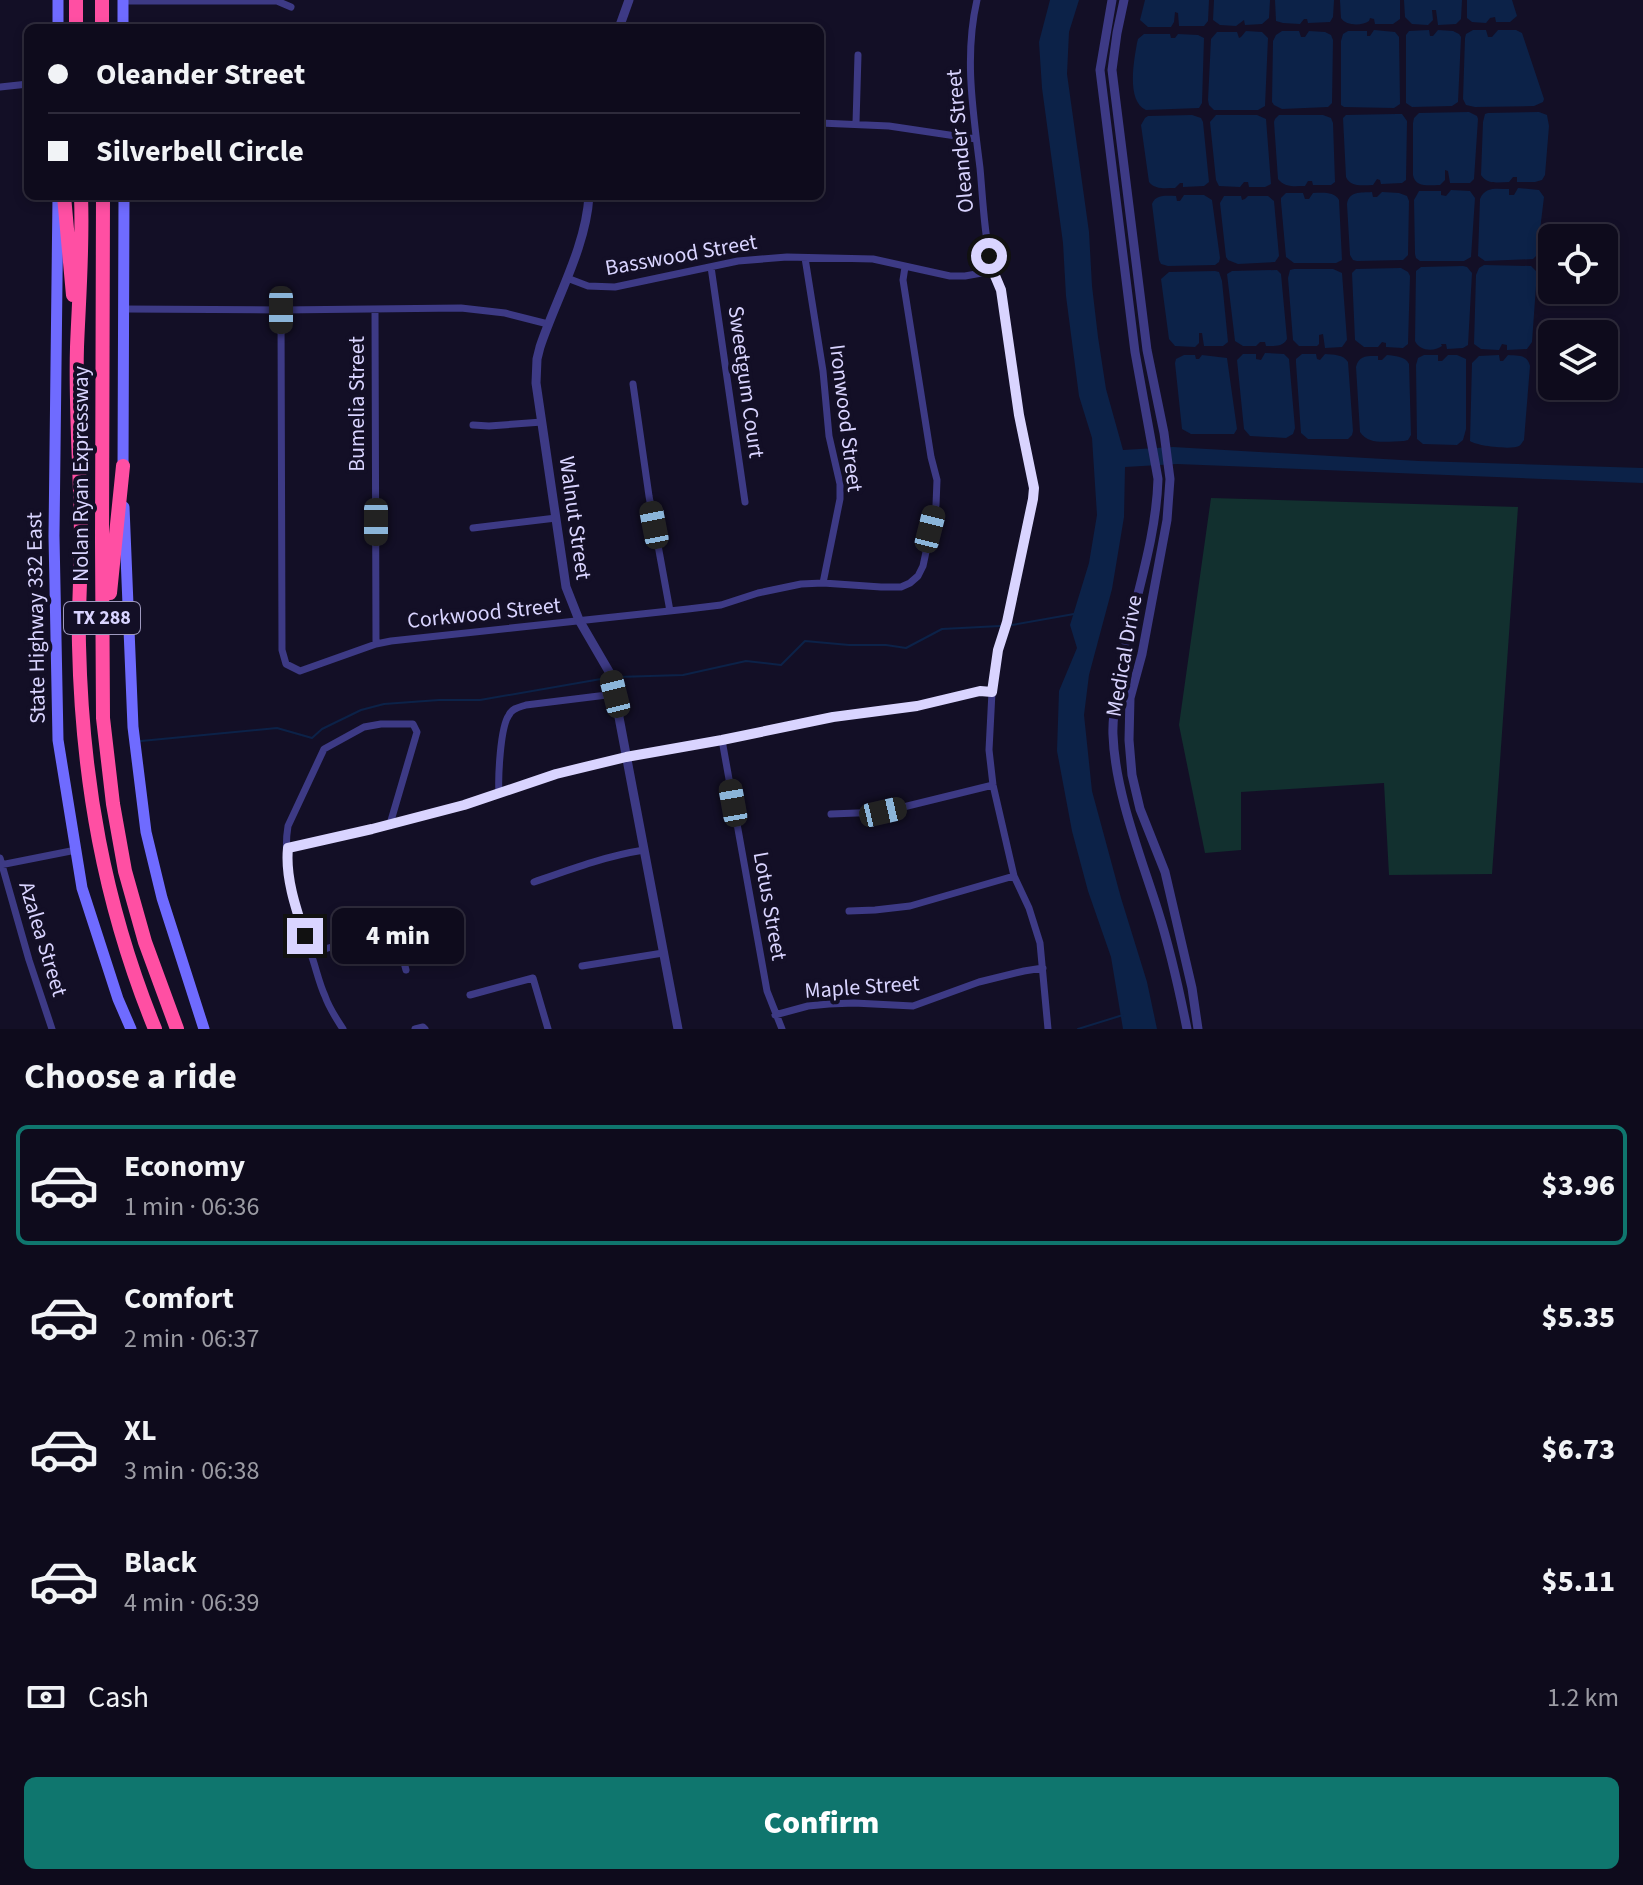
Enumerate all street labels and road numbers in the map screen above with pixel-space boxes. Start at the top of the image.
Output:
street label: Oleander Street [938,67,982,214]
street label: Basswood Street [602,226,760,284]
street label: Sweetgum Court [719,304,773,461]
street label: Bumelia Street [341,336,373,472]
street label: Ironwood Street [821,342,871,494]
street label: Nolan Ryan Expressway [65,365,97,582]
street label: Walnut Street [550,454,600,582]
street label: State Highway 332 East [18,511,54,724]
street label: Corkwood Street [406,589,563,637]
street label: Medical Drive [1098,593,1150,719]
road number: TX 288 [64,602,140,634]
street label: Lotus Street [745,849,795,964]
street label: Azalea Street [10,878,76,1001]
street label: Maple Street [803,967,921,1007]

